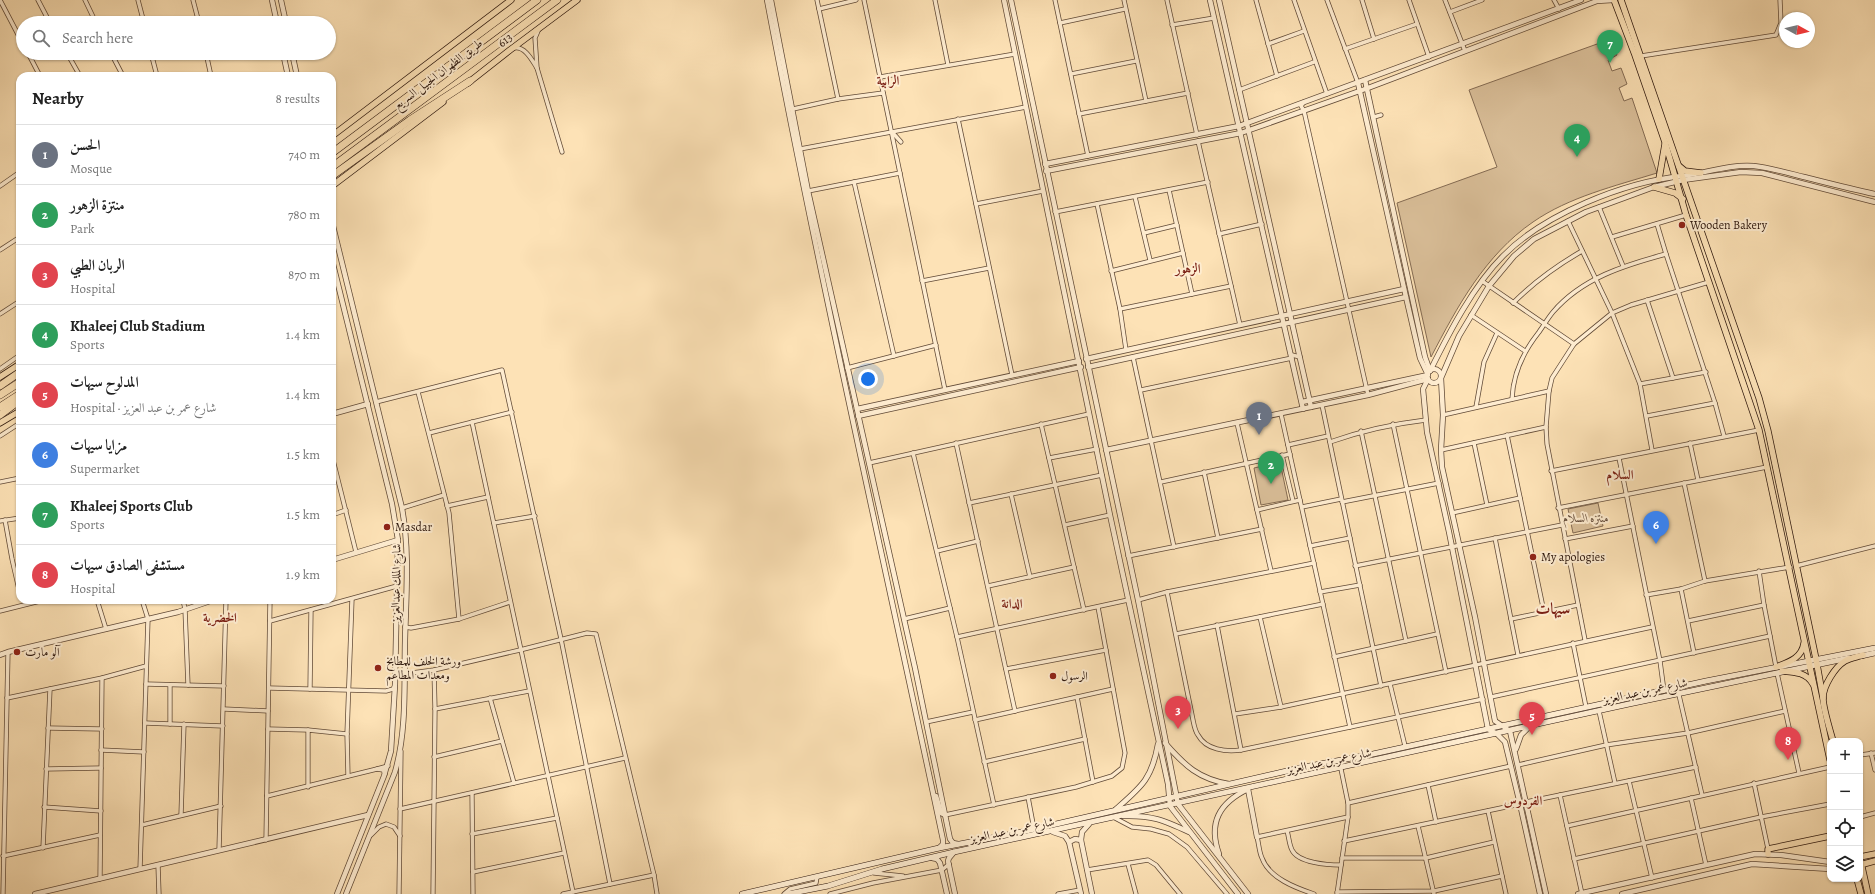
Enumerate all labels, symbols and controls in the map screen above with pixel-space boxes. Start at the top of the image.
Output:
north arrow [1779,12,1815,48]
search box [16,16,336,60]
icon: search [30,27,52,49]
text: Search here [62,28,133,48]
street label: 613 [494,29,516,51]
pin: 7 [1597,30,1623,63]
street label: طريق الظهران الجبيل السريع [390,35,488,115]
district label: الرابية [877,72,899,89]
text: Nearby [32,87,83,110]
text: 8 results [276,90,320,107]
pin: 4 [1564,124,1590,157]
text: الحسن [70,135,100,155]
text: 1 [43,146,47,163]
text: 740 m [288,146,320,163]
text: Mosque [70,160,112,177]
text: منتزة الزهور [70,195,125,215]
text: 2 [42,206,48,223]
text: 780 m [288,206,320,223]
place label: Wooden Bakery [1689,217,1768,233]
text: Park [70,220,94,237]
marker: Wooden Bakery [1677,220,1687,230]
text: الربان الطبي [70,255,125,275]
district label: الزهور [1174,260,1201,277]
text: 3 [42,266,48,283]
text: 870 m [288,266,320,283]
text: Hospital [70,280,115,297]
text: Khaleej Club Stadium [70,316,205,336]
text: 4 [42,326,48,343]
text: 1.4 km [286,326,320,343]
text: Sports [70,336,105,353]
your location [858,369,878,389]
text: المدلوح سيهات [70,372,139,392]
text: 5 [42,386,48,403]
text: 1.4 km [286,386,320,403]
text: Hospital · شارع عمر بن عبد العزيز [70,399,216,416]
pin: 1 [1246,402,1272,435]
text: مزايا سيهات [70,435,127,455]
text: 6 [42,446,48,463]
text: 1.5 km [286,446,320,463]
pin: 2 [1258,451,1284,484]
text: Supermarket [70,460,140,477]
district label: السلام [1606,466,1634,486]
text: Khaleej Sports Club [70,496,193,516]
text: 7 [42,506,48,523]
text: 1.5 km [286,506,320,523]
park label: منتزه السلام [1563,510,1609,529]
pin: 6 [1643,511,1669,544]
text: Sports [70,516,105,533]
place label: Masdar [395,519,432,535]
marker: Masdar [382,522,392,532]
street label: شارع الملك عبدالعزيز [387,543,408,625]
place label: My apologies [1541,549,1605,565]
marker: My apologies [1528,552,1538,562]
text: مستشفى الصادق سيهات [70,555,185,575]
text: 8 [42,566,48,583]
text: 1.9 km [286,566,320,583]
text: Hospital [70,580,115,597]
district label: الدانة [1001,595,1023,612]
district label: سيهات [1536,598,1570,620]
district label: الخضرية [203,609,237,627]
place label: آلو مارت [25,644,61,660]
marker: آلو مارت [12,647,22,657]
place label: ورشة الخلف للمطابخ ومعدات المطاعم [386,653,461,686]
marker: ورشة الخلف للمطابخ ومعدات المطاعم [373,663,383,673]
place label: الرسول [1061,668,1088,684]
marker: الرسول [1048,671,1058,681]
street label: شارع عمر بن عبد العزيز [1599,674,1690,711]
pin: 3 [1165,696,1191,729]
pin: 5 [1519,702,1545,735]
pin: 8 [1775,727,1801,760]
map controls [1827,738,1863,882]
button: + [1827,738,1863,774]
street label: شارع عمر بن عبد العزيز [1283,744,1374,781]
button: − [1827,774,1863,810]
district label: الفردوس [1504,792,1542,809]
button: locate [1827,810,1863,846]
street label: شارع عمر بن عبد العزيز [966,813,1057,850]
button: layers [1827,846,1863,882]

